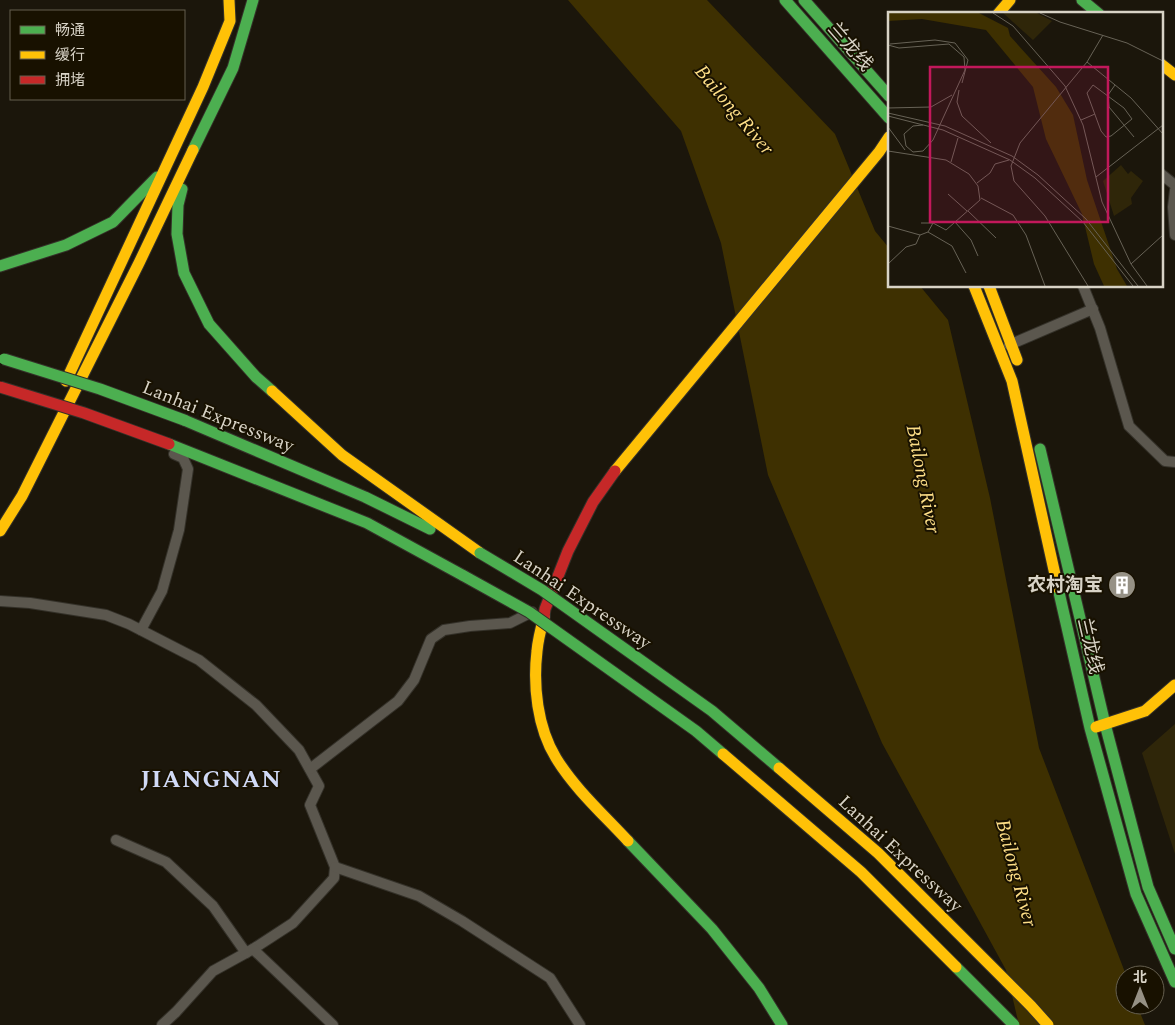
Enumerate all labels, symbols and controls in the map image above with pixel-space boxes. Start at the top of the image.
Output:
legend [10,10,185,100]
inset map [888,12,1162,288]
street label: 兰龙线 [820,16,880,78]
text: 畅通 [55,19,85,42]
text: 缓行 [55,44,85,67]
water label: Bailong River [687,58,782,163]
text: 拥堵 [55,69,85,92]
street label: Lanhai Expressway [138,373,299,461]
water label: Bailong River [898,422,948,537]
street label: Lanhai Expressway [507,543,658,658]
building icon: 农村淘宝 [1107,570,1137,600]
place label: 农村淘宝 [1027,571,1103,600]
street label: 兰龙线 [1069,615,1111,677]
district label: JIANGNAN [140,762,282,798]
street label: Lanhai Expressway [831,788,970,920]
water label: Bailong River [987,816,1045,931]
north arrow [1115,965,1165,1015]
text: 北 [1133,967,1147,988]

